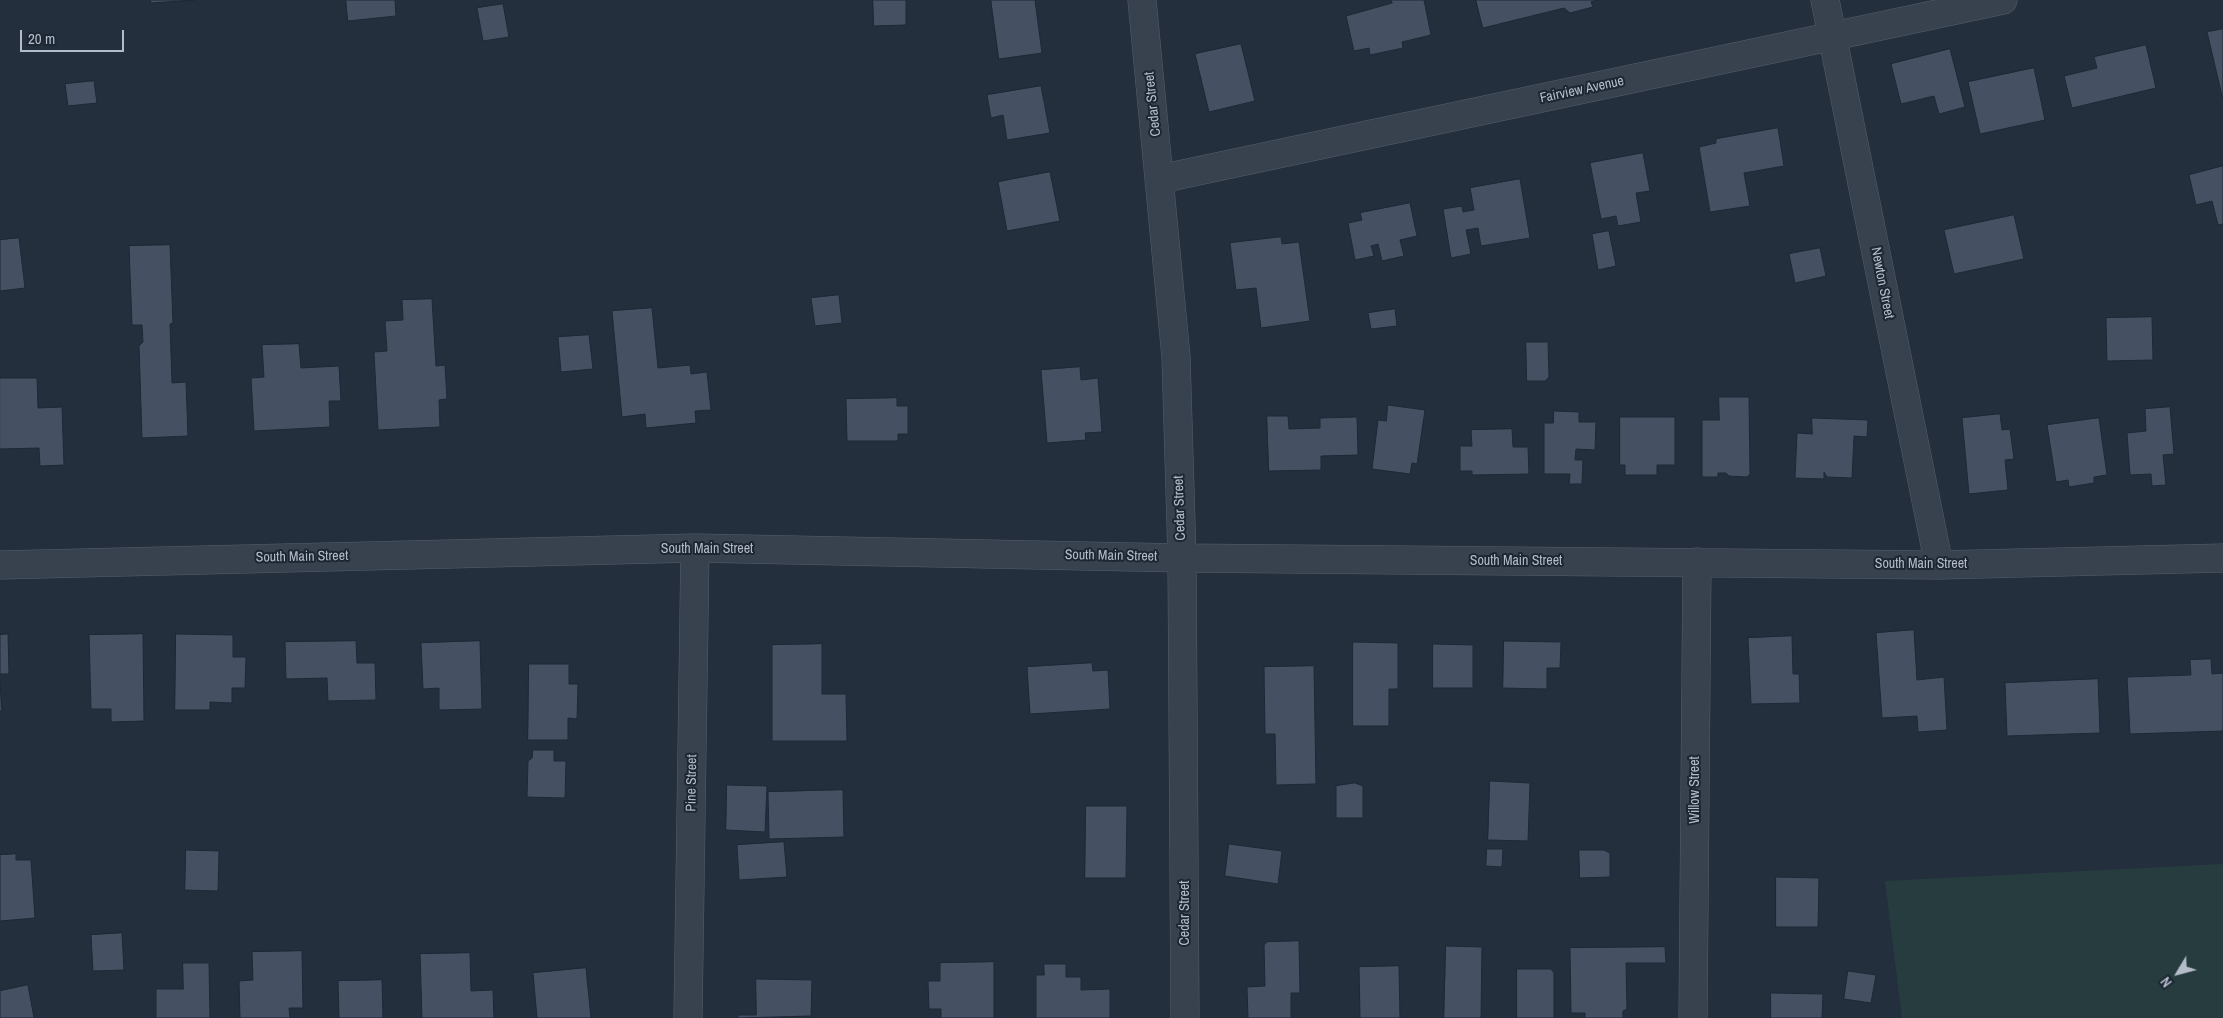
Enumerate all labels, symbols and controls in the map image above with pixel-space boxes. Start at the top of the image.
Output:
scale bar [22,20,126,52]
text: 20 m [28,28,55,49]
street label: Cedar Street [1141,71,1165,137]
street label: Fairview Avenue [1538,73,1626,107]
street label: Newton Street [1867,246,1897,320]
street label: Cedar Street [1170,475,1190,541]
street label: South Main Street [661,541,753,557]
street label: South Main Street [1065,547,1157,565]
street label: South Main Street [256,548,348,566]
street label: South Main Street [1470,553,1562,569]
street label: South Main Street [1875,556,1967,572]
street label: Pine Street [683,754,701,812]
street label: Willow Street [1687,756,1703,824]
street label: Cedar Street [1177,880,1193,946]
north arrow [2153,948,2203,998]
text: N [2156,973,2176,991]

